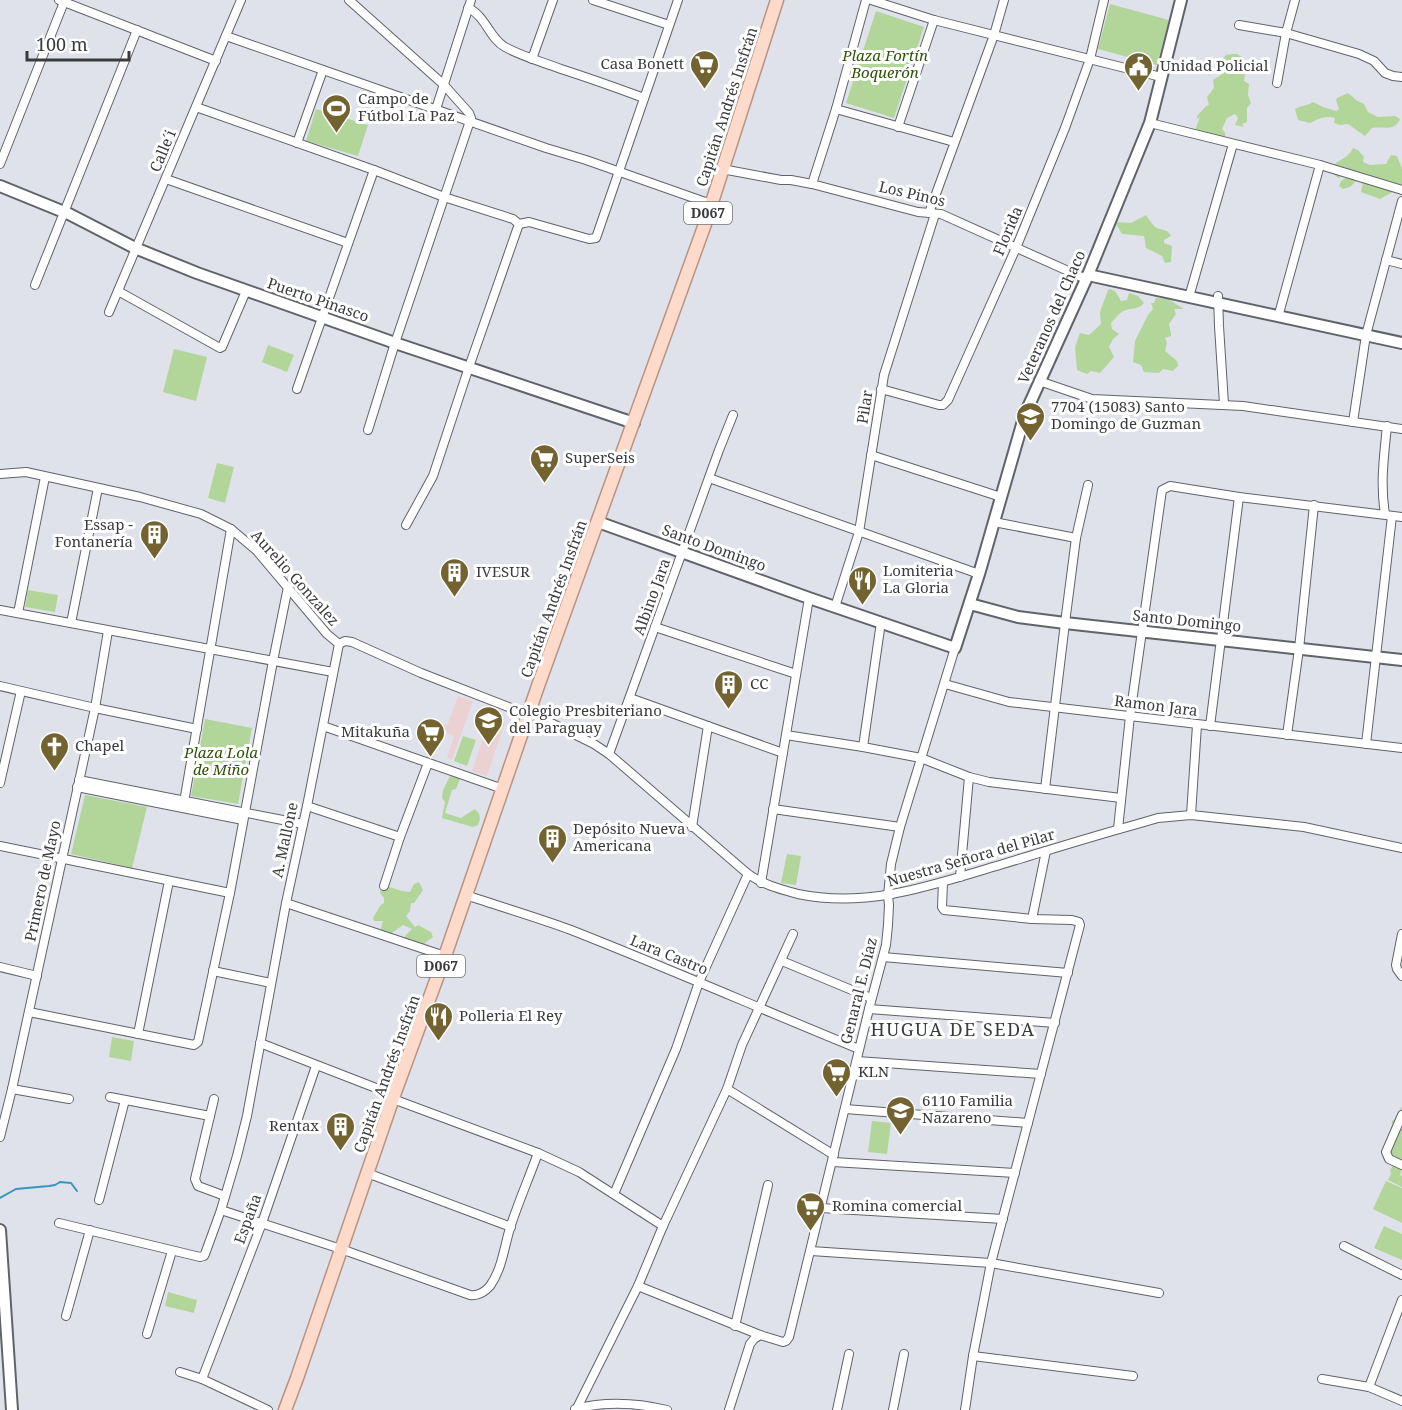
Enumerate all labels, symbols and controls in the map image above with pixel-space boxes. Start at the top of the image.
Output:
scale bar [27,24,129,62]
street label: Capitán Andrés Insfrán [691,24,761,189]
text: 100 m [36,32,88,56]
park label: Plaza Fortín Boquerón [841,45,928,82]
supermarket icon: Casa Bonett [689,48,721,90]
public building icon: Unidad Policial [1123,50,1155,92]
place label: Casa Bonett [601,53,684,73]
place label: Unidad Policial [1160,55,1269,75]
place label: Campo de Fútbol La Paz [358,88,455,125]
sports icon: Campo de Fútbol La Paz [321,92,353,134]
street label: Calle´i [144,126,180,175]
street label: Los Pinos [877,176,948,210]
road number: D067 [684,202,732,224]
street label: Florida [988,203,1026,258]
street label: Veteranos del Chaco [1013,247,1089,386]
street label: Puerto Pinasco [265,272,372,326]
street label: Pilar [851,388,877,425]
place label: 7704 (15083) Santo Domingo de Guzman [1051,396,1201,433]
school or university icon: 7704 (15083) Santo Domingo de Guzman [1014,400,1046,442]
supermarket icon: SuperSeis [528,442,560,484]
place label: SuperSeis [565,447,635,467]
place label: Essap - Fontanería [55,514,133,551]
street label: Capitán Andrés Insfrán [515,517,591,680]
building icon: Essap - Fontanería [138,518,170,560]
street label: Santo Domingo [660,519,769,575]
street label: Aurelio Gonzalez [247,525,344,629]
street label: Albino Jara [628,555,674,638]
building icon: IVESUR [439,556,471,598]
place label: Lomiteria La Gloria [883,560,954,597]
place label: IVESUR [476,561,530,581]
restaurant icon: Lomiteria La Gloria [846,564,878,606]
street label: Santo Domingo [1132,604,1242,636]
building icon: CC [713,668,745,710]
place label: CC [750,673,768,693]
street label: Ramon Jara [1113,690,1199,720]
place label: Colegio Presbiteriano del Paraguay [509,700,662,737]
school or university icon: Colegio Presbiteriano del Paraguay [472,704,504,746]
supermarket icon: Mitakuña [415,716,447,758]
place label: Mitakuña [341,721,410,741]
church icon: Chapel [38,730,70,772]
place label: Chapel [75,735,124,755]
park label: Plaza Lola de Miño [183,742,258,779]
street label: A. Mallone [266,800,302,879]
street label: Primero de Mayo [19,818,65,943]
place label: Depósito Nueva Americana [573,818,685,855]
building icon: Depósito Nueva Americana [536,822,568,864]
street label: Nuestra Señora del Pilar [885,824,1057,891]
street label: Lara Castro [627,929,711,979]
street label: Genaral E. Díaz [835,935,881,1046]
road number: D067 [417,955,465,977]
street label: Capitán Andrés Insfrán [348,992,424,1155]
restaurant icon: Polleria El Rey [422,1000,454,1042]
place label: Polleria El Rey [459,1005,563,1025]
district label: HUGUA DE SEDA [871,1017,1035,1041]
supermarket icon: KLN [821,1056,853,1098]
place label: KLN [858,1061,890,1081]
place label: 6110 Familia Nazareno [922,1090,1013,1127]
school or university icon: 6110 Familia Nazareno [885,1094,917,1136]
building icon: Rentax [324,1110,356,1152]
place label: Rentax [269,1115,319,1135]
supermarket icon: Romina comercial [795,1190,827,1232]
street label: España [229,1191,265,1246]
place label: Romina comercial [832,1195,962,1215]

